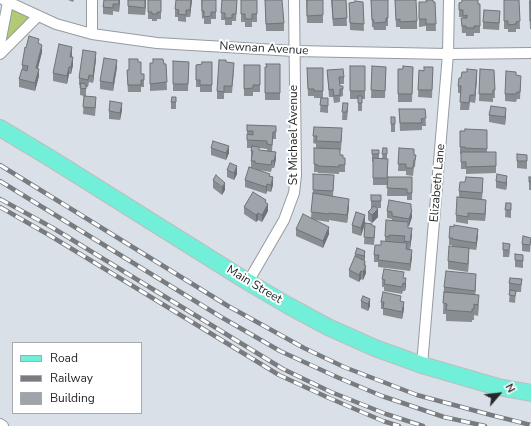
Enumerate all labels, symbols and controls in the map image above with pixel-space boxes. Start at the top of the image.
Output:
street label: Newnan Avenue [219,39,309,59]
street label: St Michael Avenue [287,85,301,185]
street label: Elizabeth Lane [427,143,449,223]
street label: Main Street [224,263,284,307]
legend [12,342,142,414]
text: Road [50,350,78,366]
text: Railway [50,370,93,386]
north arrow [479,374,519,414]
text: N [501,381,519,395]
text: Building [50,390,95,406]

